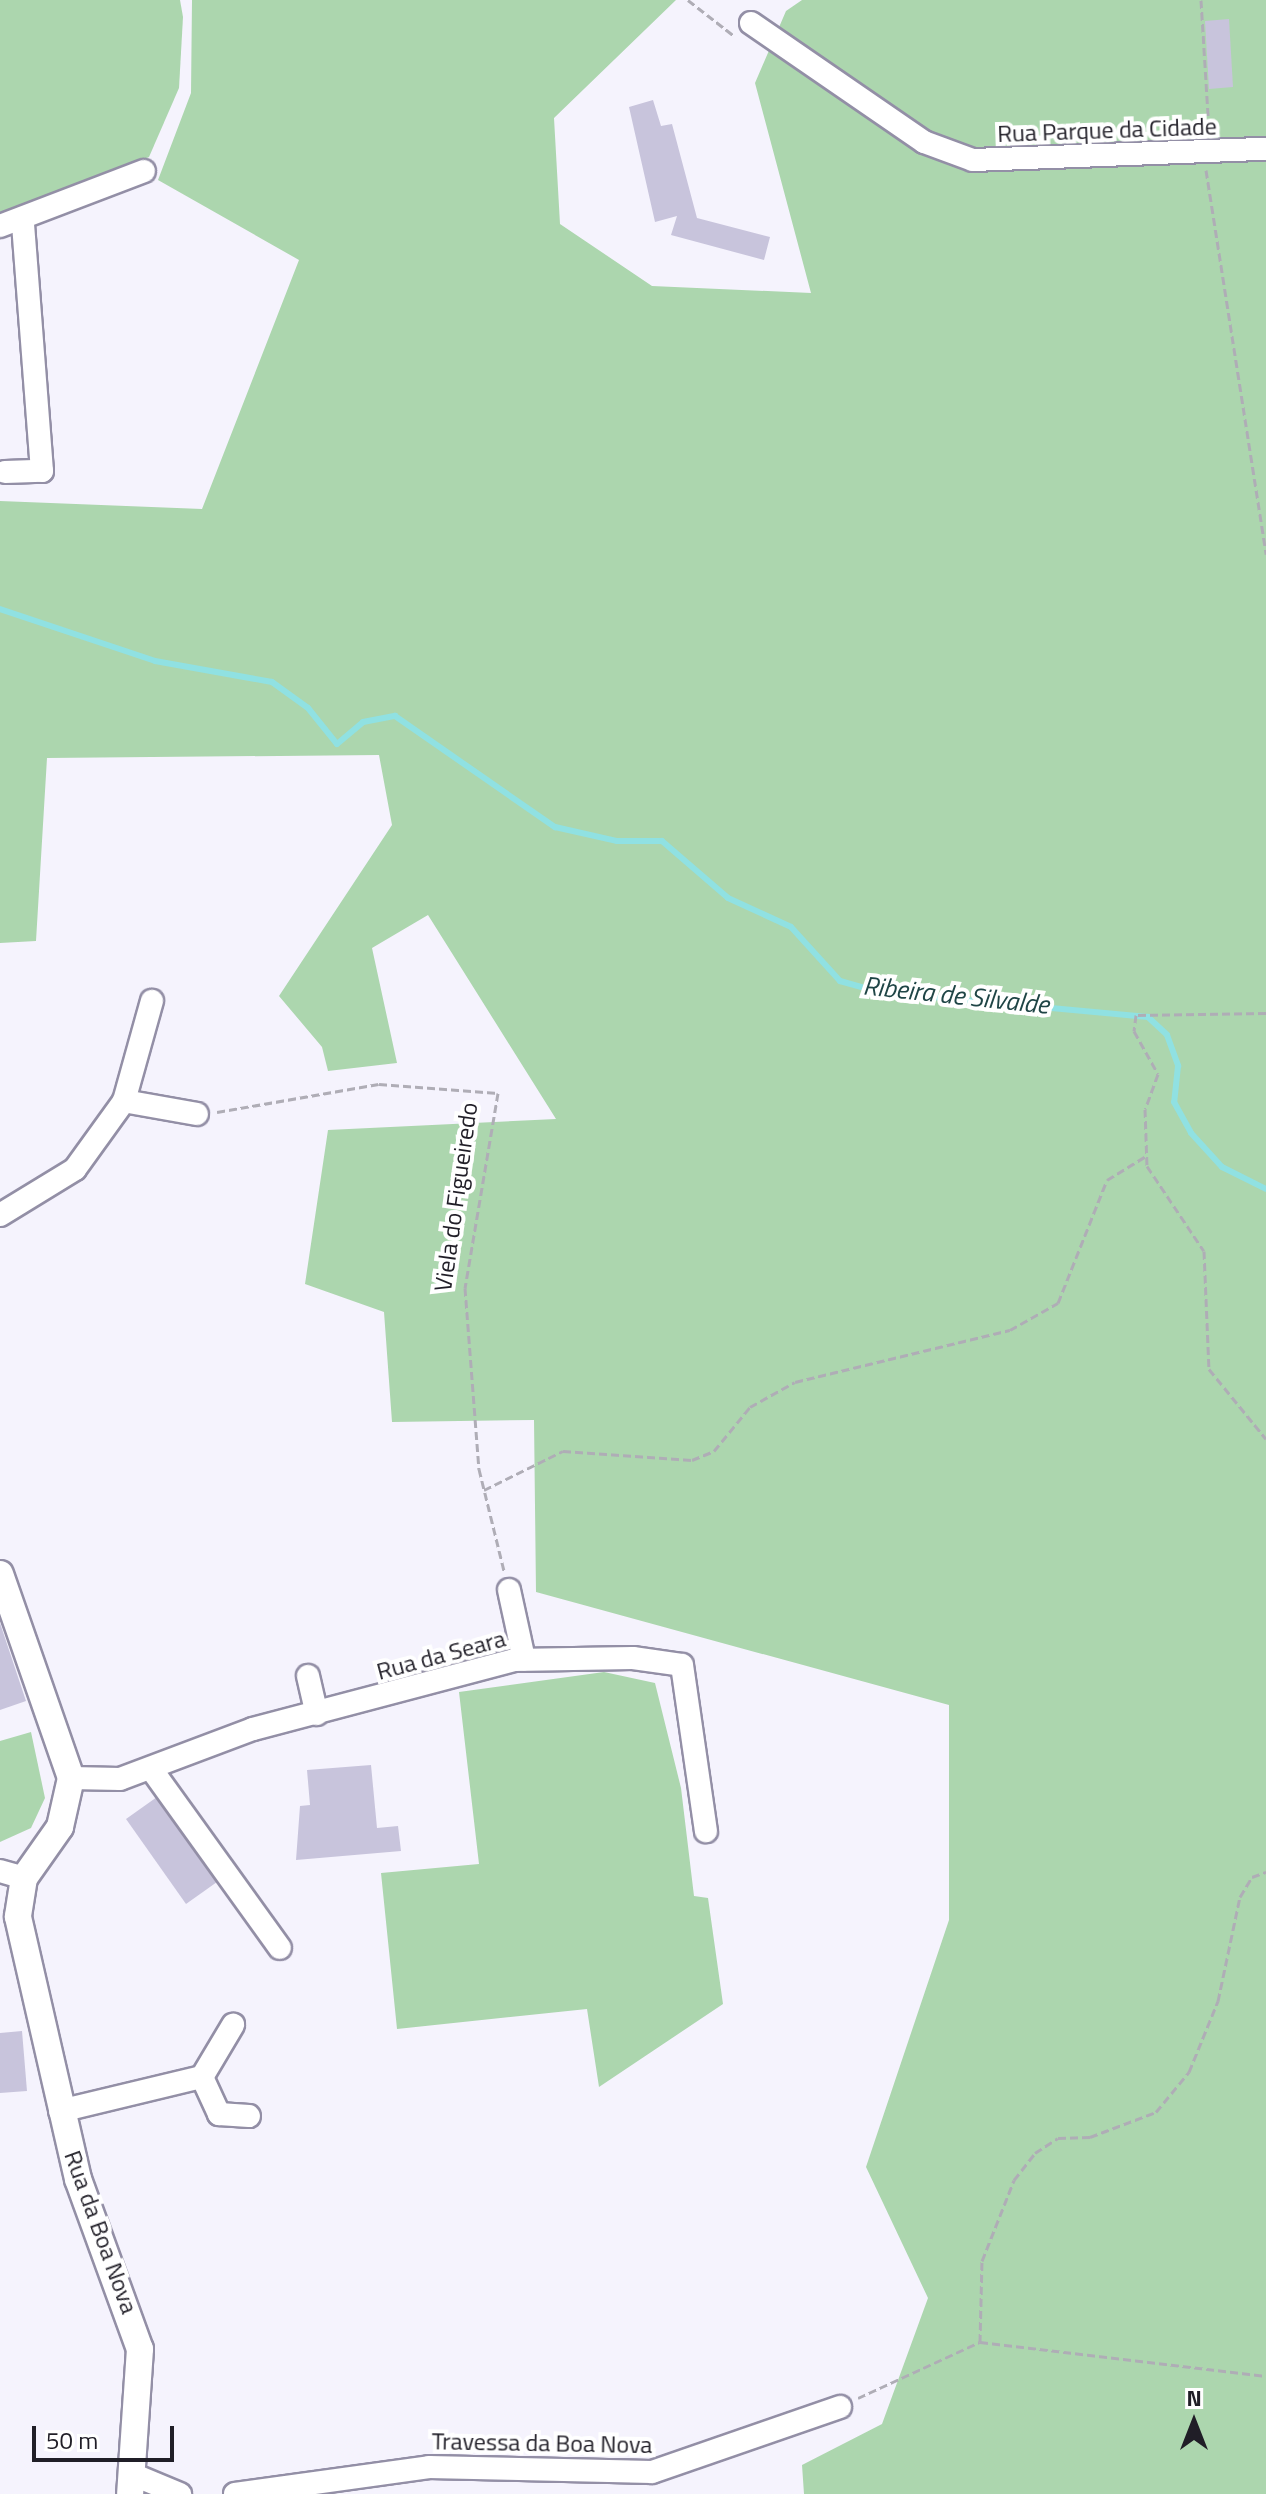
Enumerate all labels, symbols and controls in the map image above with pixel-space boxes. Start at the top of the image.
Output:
street label: Rua Parque da Cidade [997,112,1217,148]
water label: Ribeira de Silvalde [862,970,1050,1020]
street label: Viela do Figueiredo [428,1101,484,1293]
street label: Rua da Seara [373,1624,509,1686]
street label: Rua da Boa Nova [58,2147,144,2317]
text: N [1186,2381,1202,2415]
north arrow [1154,2382,1234,2462]
scale bar [36,2410,178,2460]
text: 50 m [46,2422,98,2458]
street label: Travessa da Boa Nova [431,2427,653,2459]

